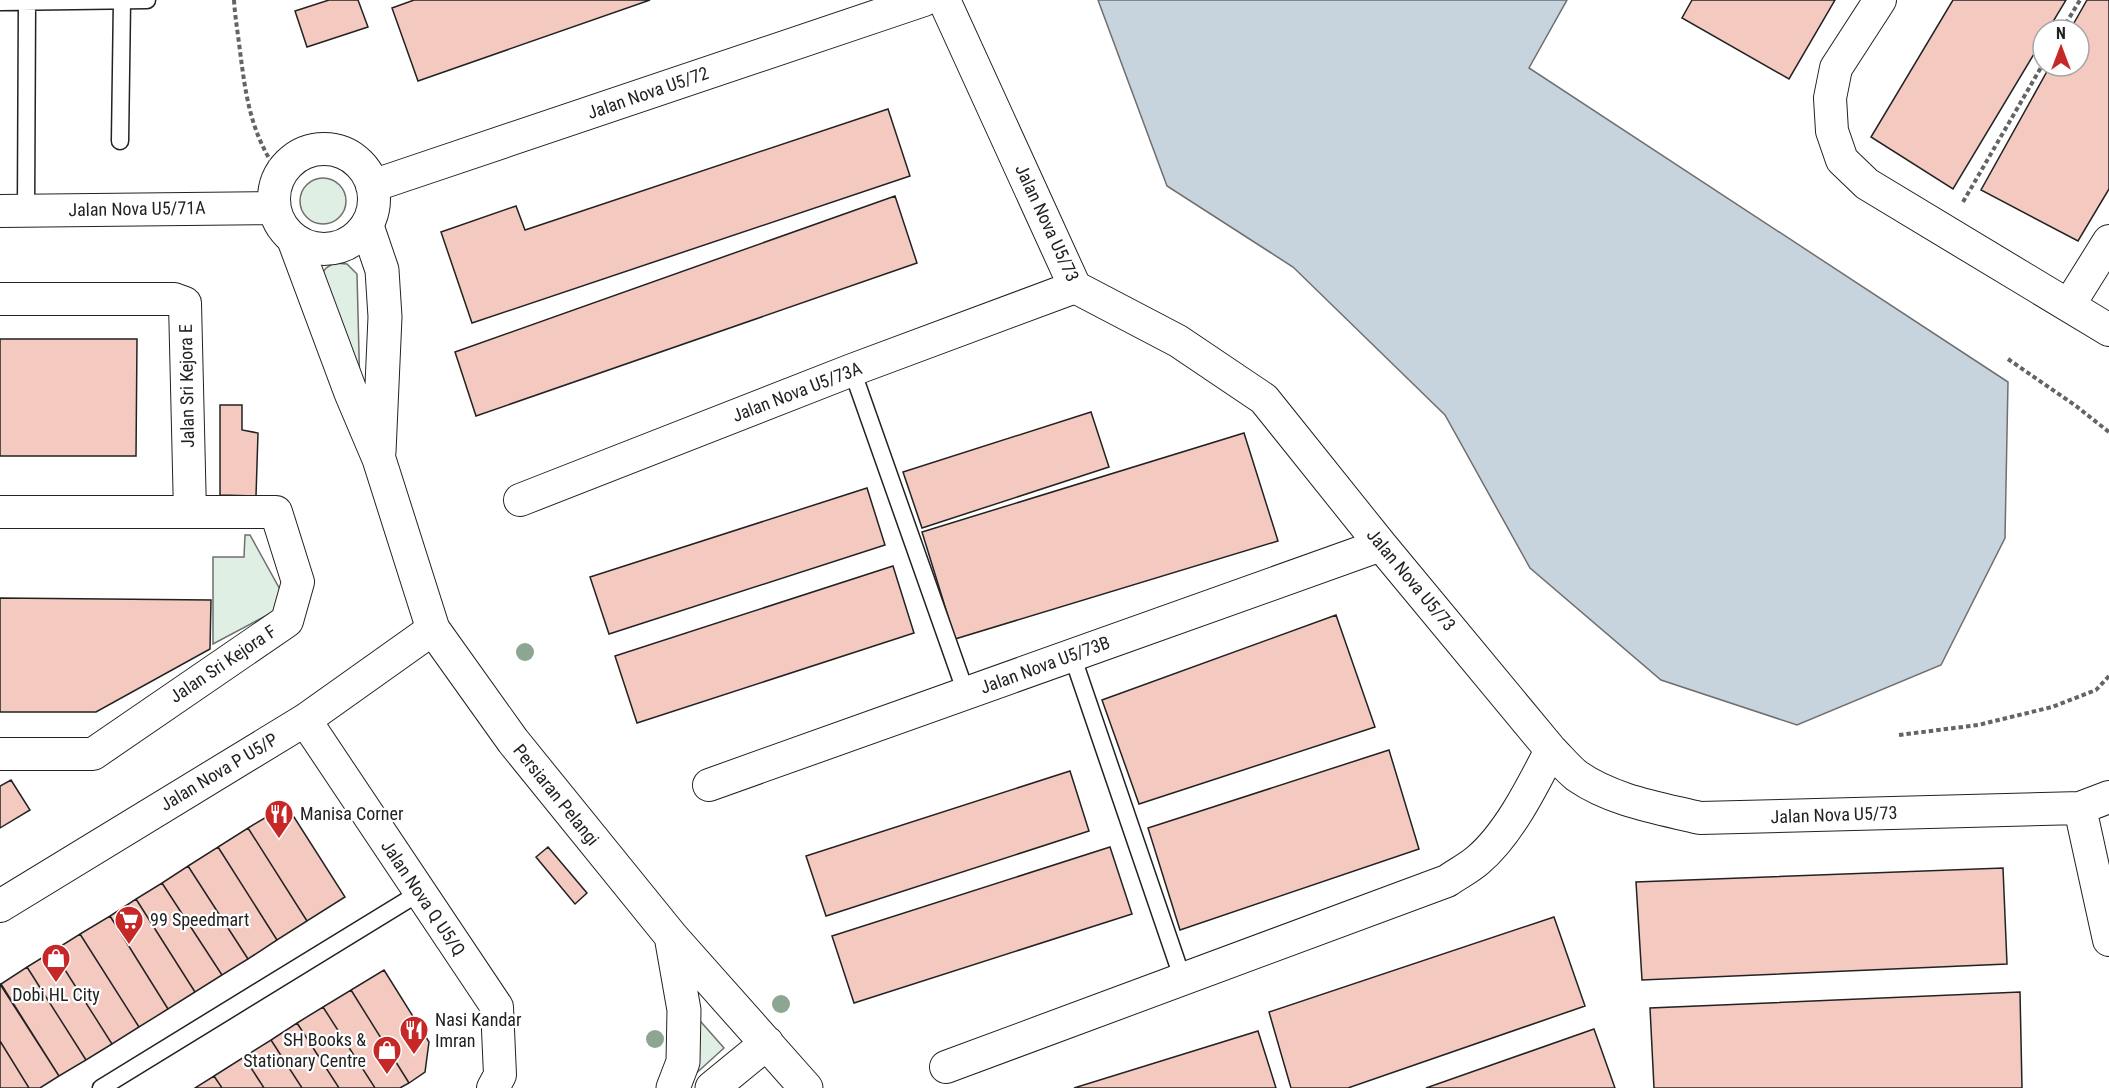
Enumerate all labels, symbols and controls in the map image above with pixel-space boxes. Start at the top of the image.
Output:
north arrow [2031,18,2091,78]
text: N [2056,24,2066,43]
street label: Jalan Nova U5/72 [584,62,711,123]
street label: Jalan Nova U5/73 [1011,161,1084,285]
street label: Jalan Nova U5/71A [68,197,206,220]
street label: Jalan Sri Kejora E [175,324,198,448]
street label: Jalan Nova U5/73A [729,357,865,426]
street label: Jalan Nova U5/73 [1363,524,1460,635]
street label: Jalan Sri Kejora F [166,620,280,707]
street label: Jalan Nova U5/73B [977,631,1113,698]
street label: Jalan Nova P U5/P [156,728,281,815]
street label: Persiaran Pelangi [509,740,604,850]
restaurant icon: Manisa Corner [263,798,295,840]
street label: Jalan Nova U5/73 [1770,802,1898,827]
place label: Manisa Corner [300,803,404,824]
street label: Jalan Nova Q U5/Q [377,836,470,959]
supermarket icon: 99 Speedmart [113,904,145,946]
place label: 99 Speedmart [150,909,249,930]
shop icon: Dobi HL City [40,942,72,984]
place label: Dobi HL City [12,984,100,1005]
place label: Nasi Kandar Imran [435,1009,522,1051]
restaurant icon: Nasi Kandar Imran [398,1014,430,1056]
place label: SH Books & Stationary Centre [243,1029,366,1071]
shop icon: SH Books & Stationary Centre [371,1034,403,1076]

